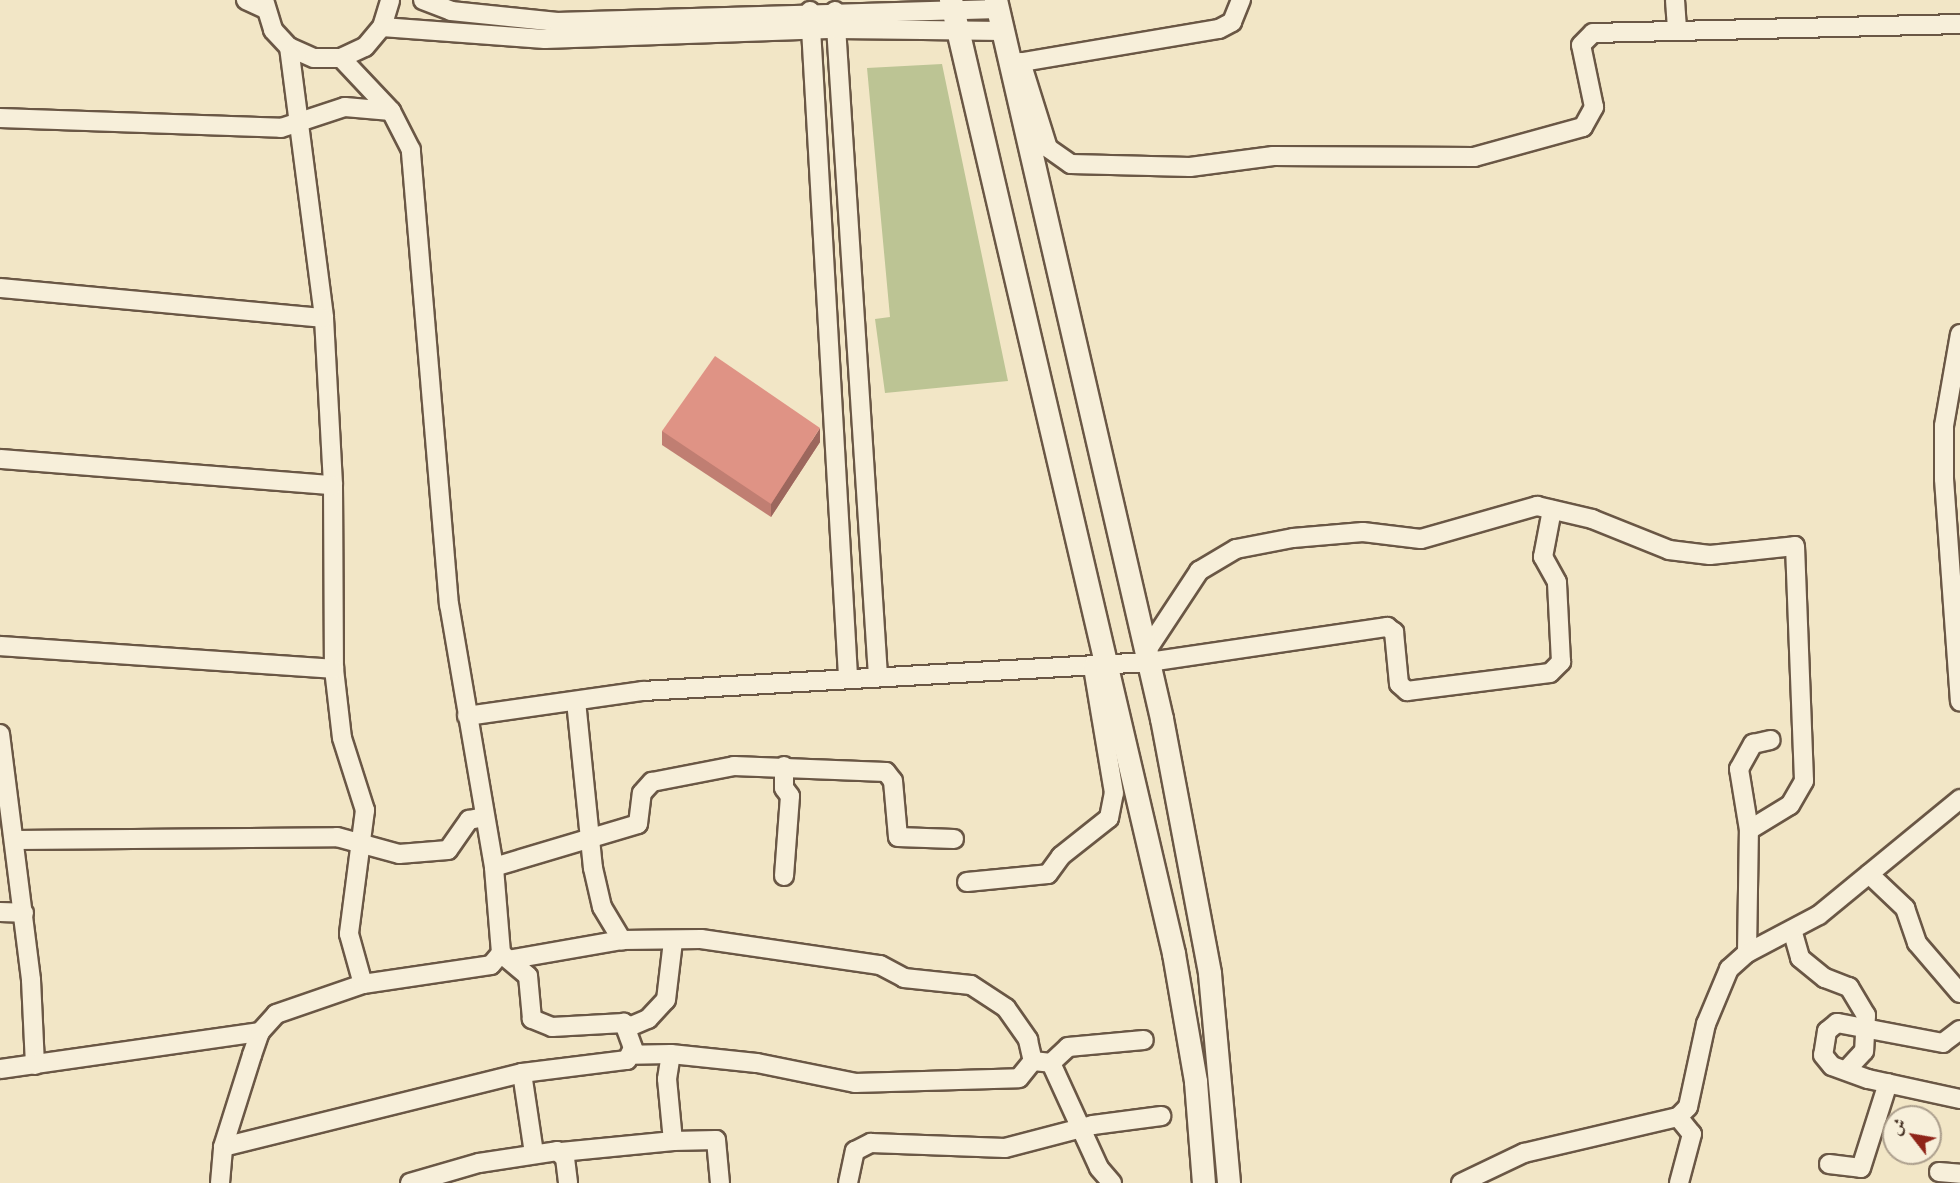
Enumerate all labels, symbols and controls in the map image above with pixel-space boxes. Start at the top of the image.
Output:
north arrow [1882,1105,1942,1165]
text: ش [1886,1115,1911,1139]

